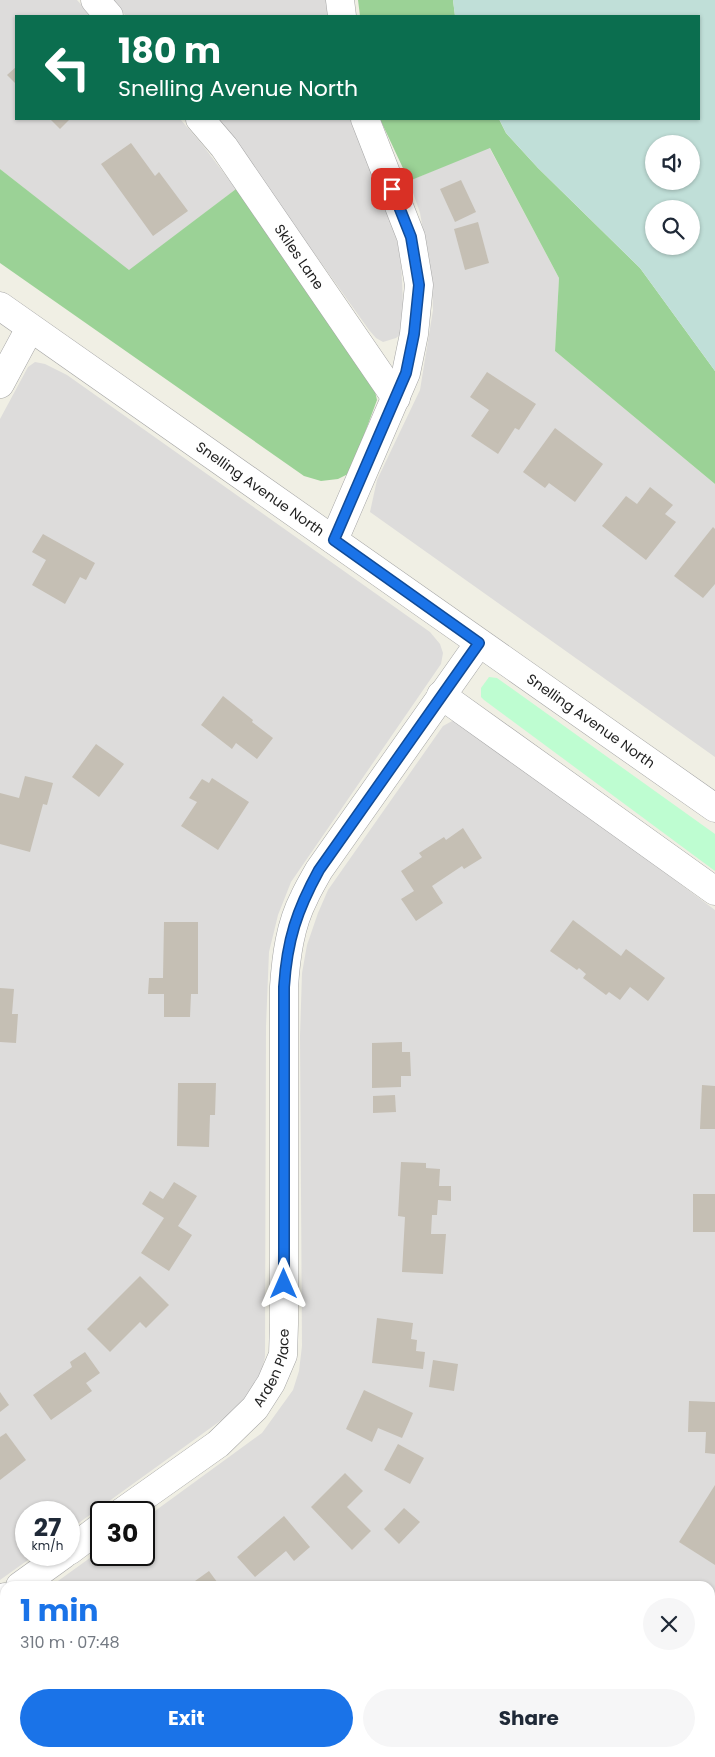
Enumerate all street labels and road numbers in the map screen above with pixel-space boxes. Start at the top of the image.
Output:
street label: Skiles Lane [270,220,329,294]
street label: Snelling Avenue North [192,437,329,541]
street label: Snelling Avenue North [523,669,659,773]
street label: Arden Place [248,1328,294,1411]

